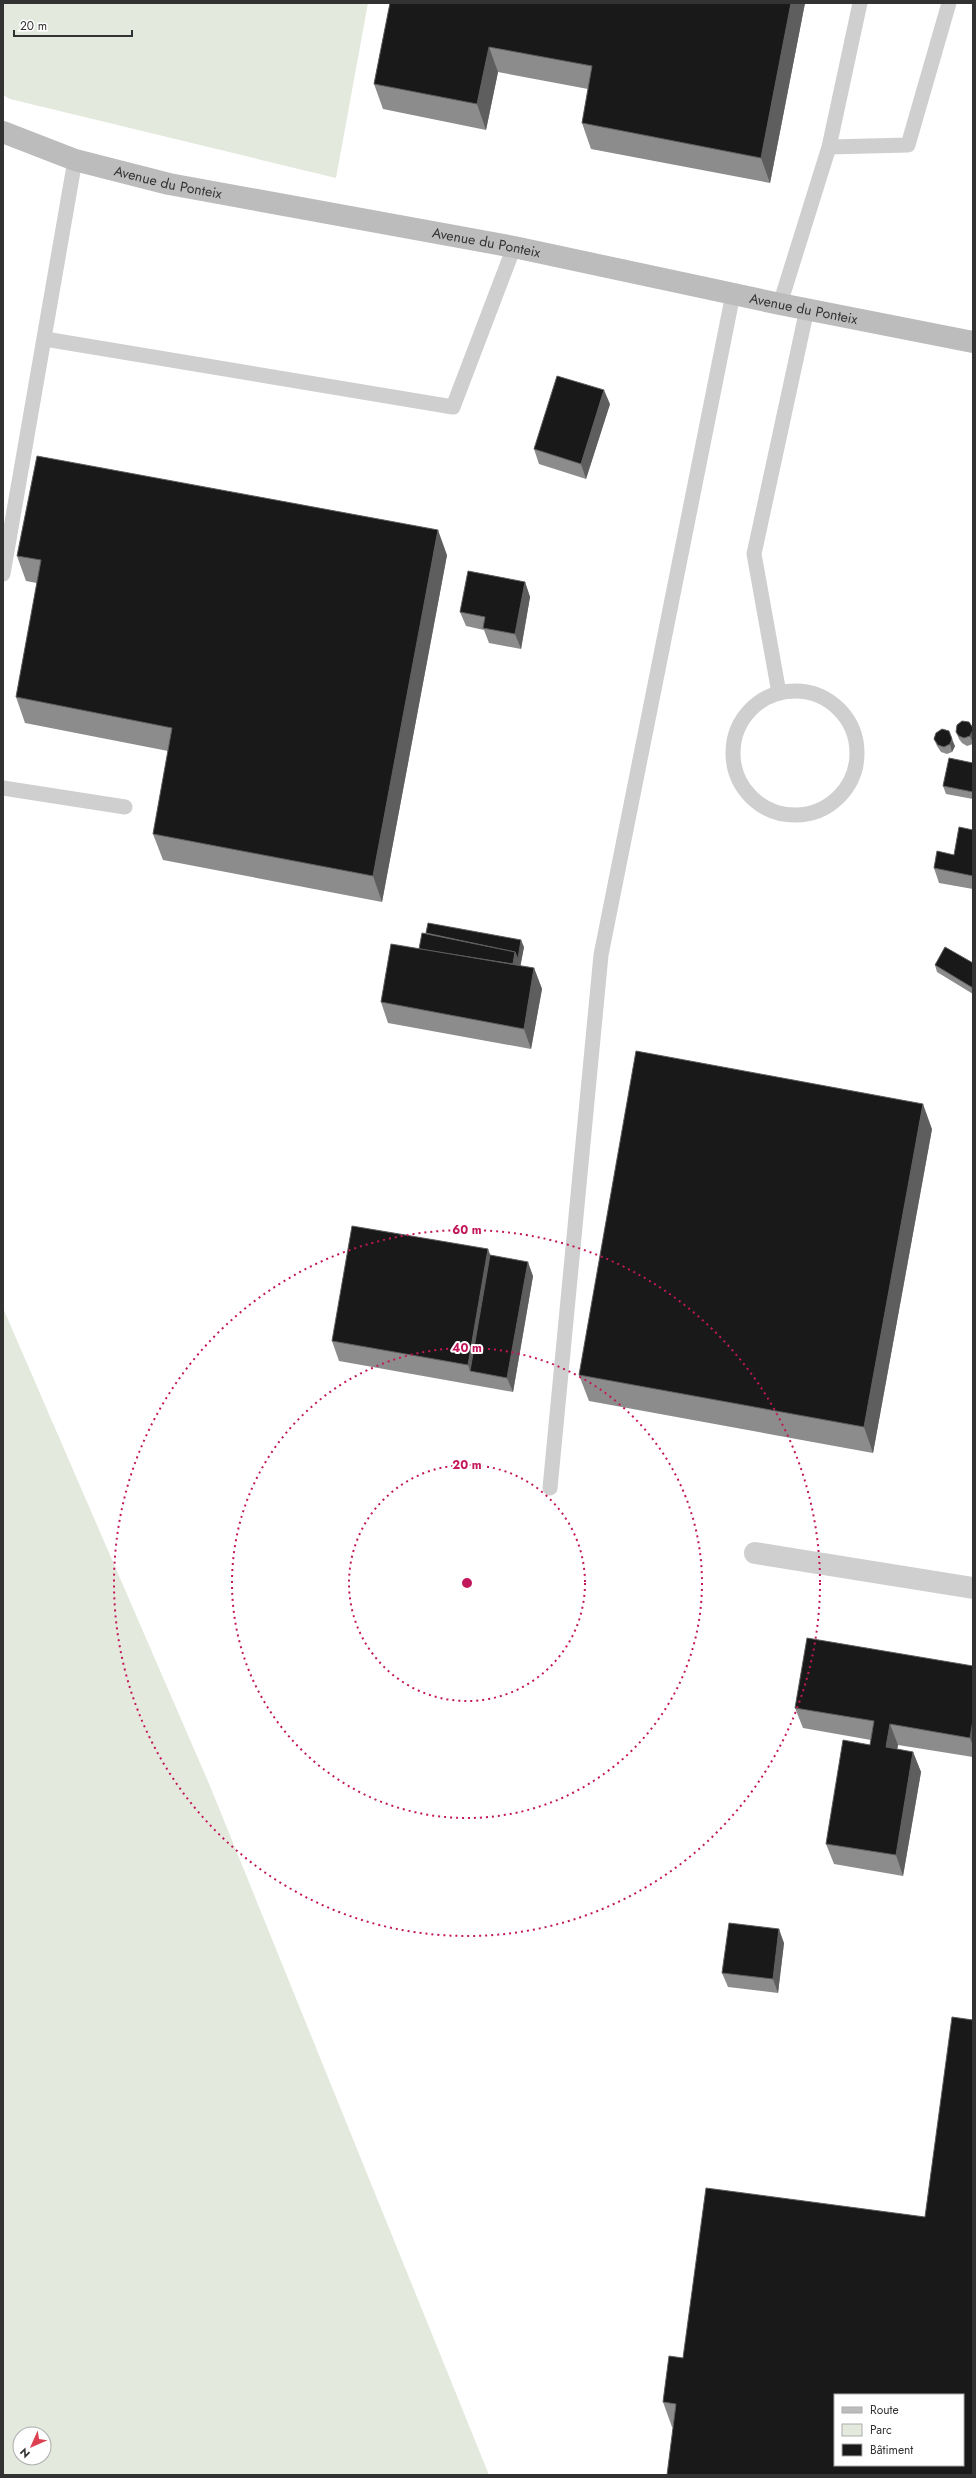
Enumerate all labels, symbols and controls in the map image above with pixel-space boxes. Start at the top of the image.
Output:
scale bar [14,12,132,38]
text: 20 m [20,17,47,35]
street label: Avenue du Ponteix [112,160,224,203]
street label: Avenue du Ponteix [431,222,543,262]
street label: Avenue du Ponteix [748,288,859,329]
text: 60 m [452,1221,482,1239]
text: 40 m [452,1339,482,1357]
text: 20 m [452,1456,482,1474]
centre of rings [460,1576,474,1590]
legend [834,2394,964,2466]
text: Route [870,2401,899,2419]
text: Parc [870,2421,892,2439]
north arrow [12,2426,52,2466]
text: Bâtiment [870,2441,913,2459]
text: N [16,2444,34,2462]

